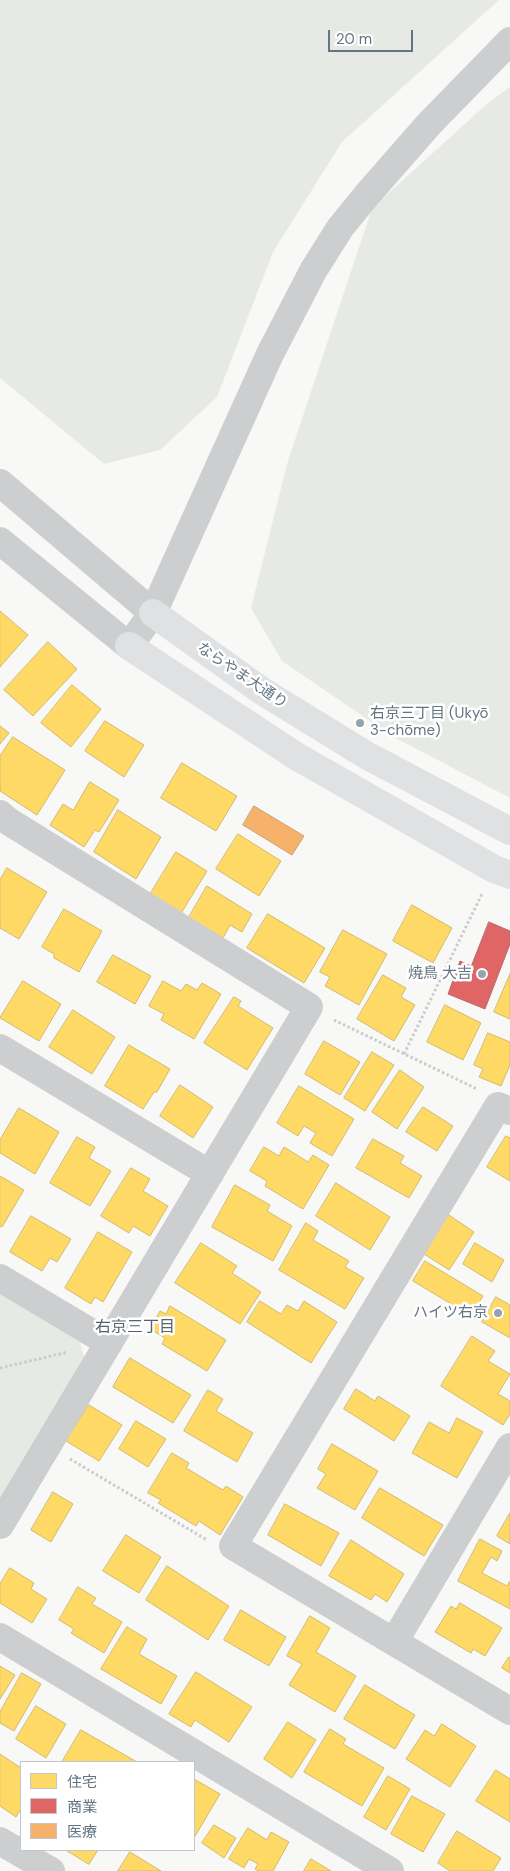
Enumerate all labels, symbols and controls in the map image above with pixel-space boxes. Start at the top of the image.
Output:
scale bar [330,20,415,52]
text: 20 m [336,29,372,49]
street label: ならやま大通り [193,639,291,713]
place label: 右京三丁目 (Ukyō 3-chōme) [370,705,488,740]
marker: 右京三丁目 (Ukyō 3-chōme) [354,717,366,729]
place label: 焼鳥 大吉 [408,965,472,983]
marker: 焼鳥 大吉 [476,968,488,980]
place label: ハイツ右京 [413,1304,488,1322]
marker: ハイツ右京 [492,1307,504,1319]
district label: 右京三丁目 [95,1318,175,1338]
legend [20,1761,195,1851]
text: 住宅 [67,1772,97,1792]
text: 商業 [67,1797,97,1817]
text: 医療 [67,1822,97,1842]

